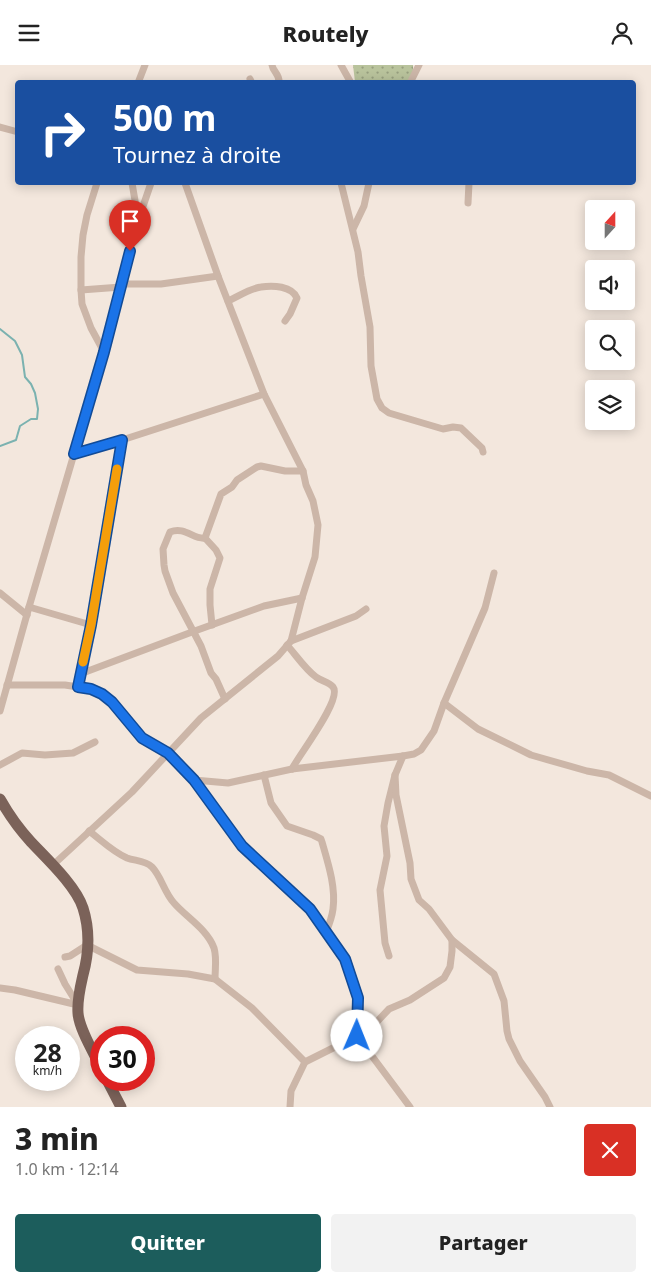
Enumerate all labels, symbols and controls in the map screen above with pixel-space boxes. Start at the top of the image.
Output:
text: Routely [283,18,368,48]
icon: menu [15,19,43,47]
icon: person [608,19,636,47]
text: 500 m [113,94,216,141]
icon: right [30,100,95,165]
text: Tournez à droite [113,139,281,169]
pin [109,200,151,251]
north arrow [585,200,635,250]
map controls [585,200,635,430]
icon: arrive [116,207,144,235]
button: sound [585,260,635,310]
button: search [585,320,635,370]
button: layers [585,380,635,430]
position arrow [330,1009,382,1061]
speed limit sign: 30 [90,1026,155,1091]
text: 28 [33,1035,62,1069]
text: km/h [33,1062,62,1079]
text: 3 min [15,1118,99,1159]
button: close [584,1124,636,1176]
text: 1.0 km · 12:14 [15,1158,119,1180]
button: Quitter [15,1214,321,1272]
button: Partager [331,1214,636,1272]

